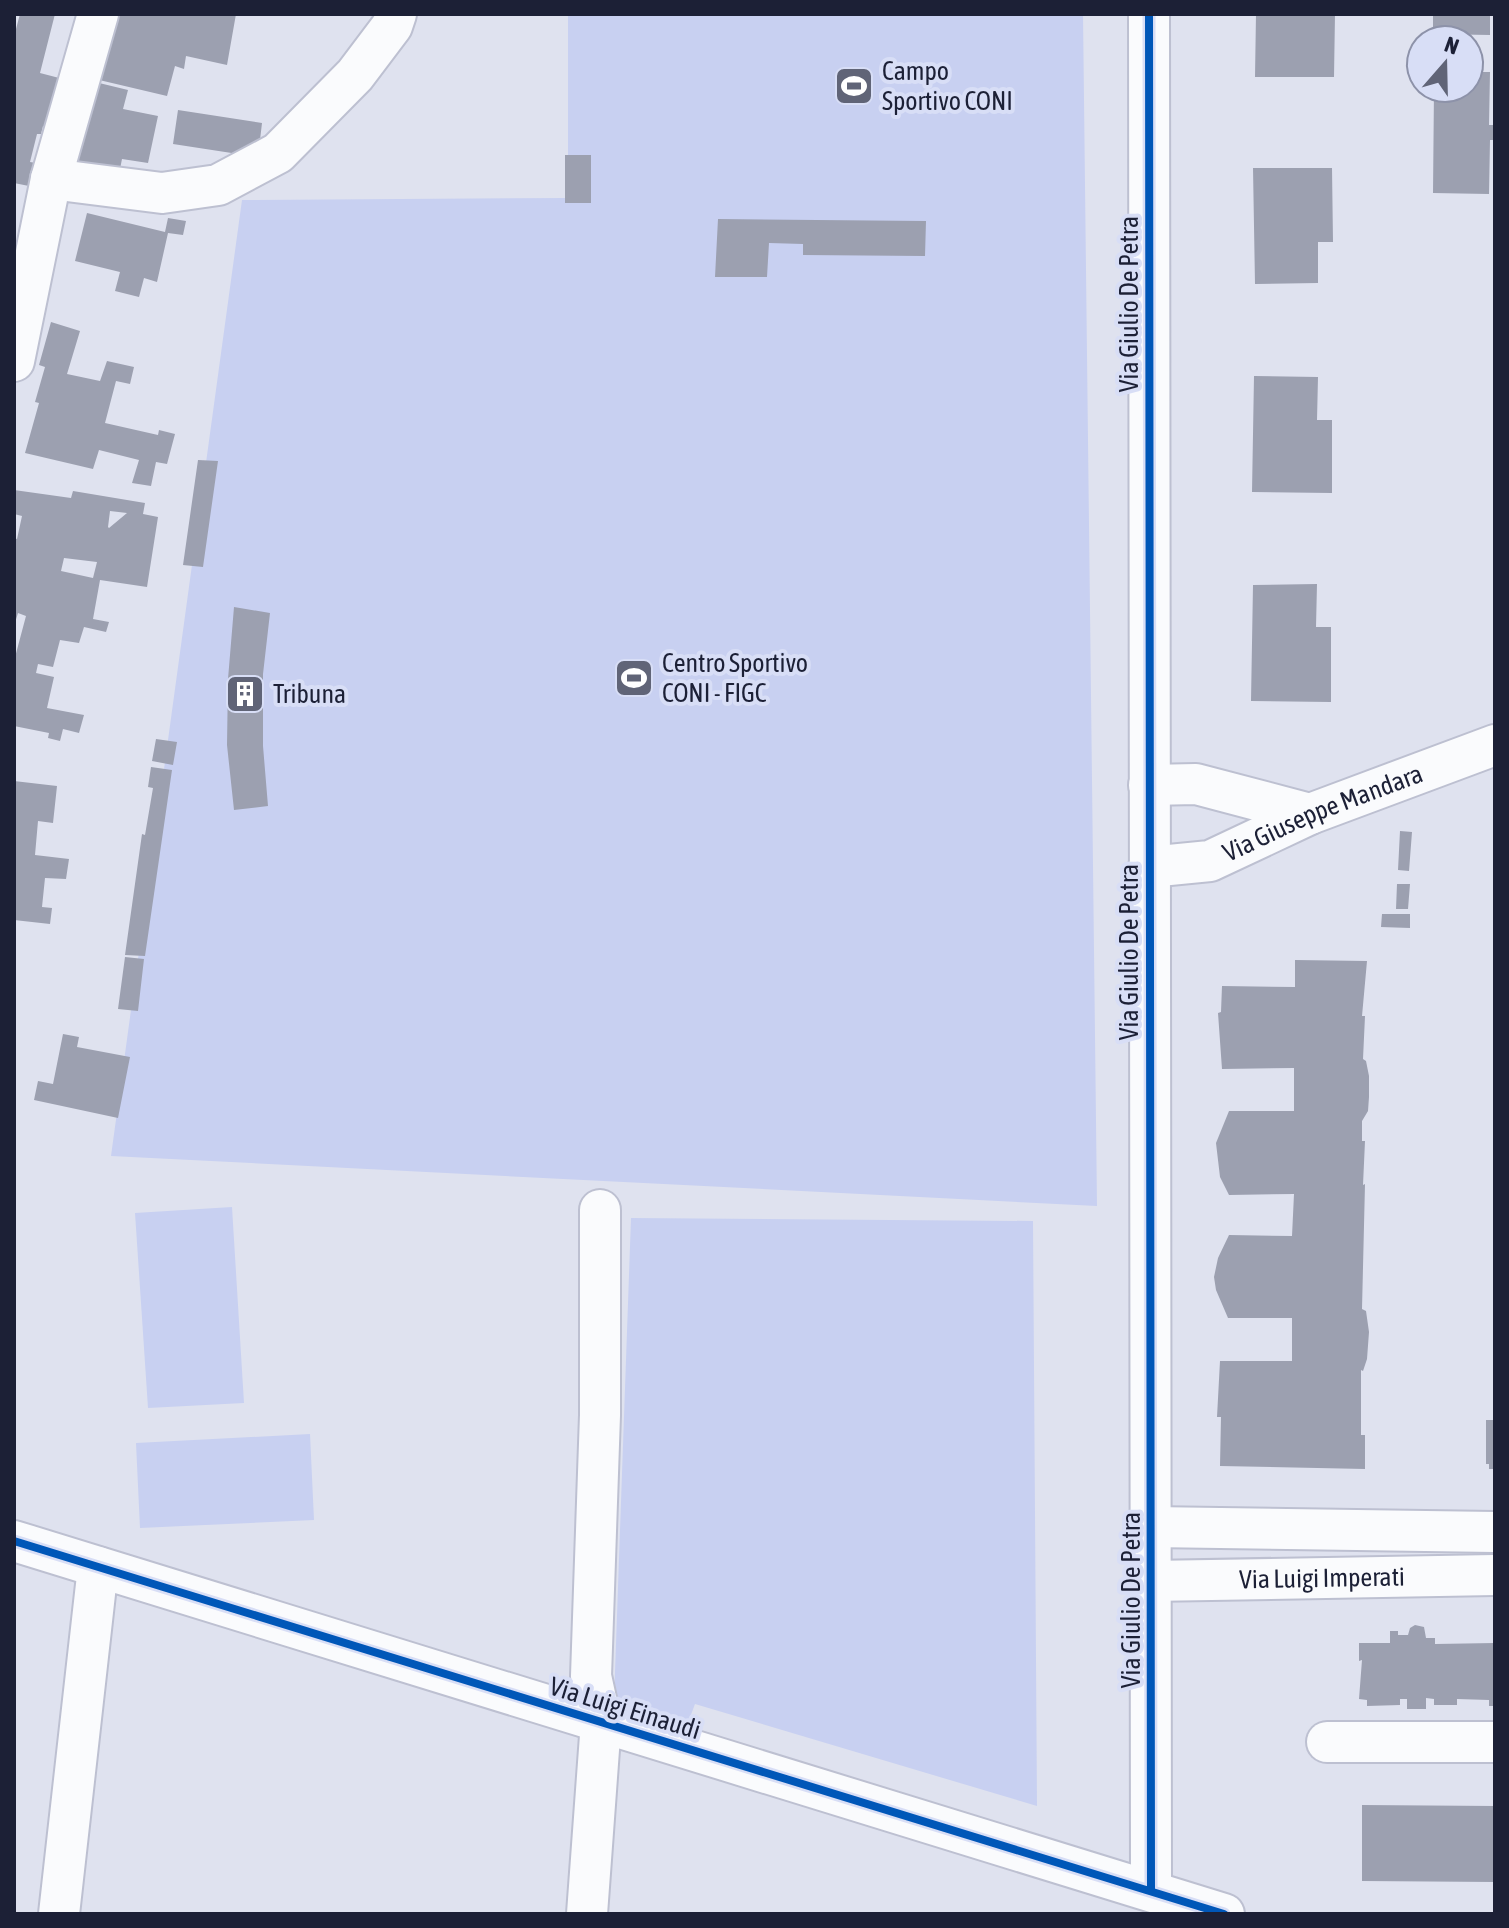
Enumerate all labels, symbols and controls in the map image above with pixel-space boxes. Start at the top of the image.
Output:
north arrow [1405,24,1485,104]
text: N [1441,31,1462,60]
place label: Campo Sportivo CONI [882,56,1013,116]
sports icon: Campo Sportivo CONI [833,65,875,107]
street label: Via Giulio De Petra [1114,216,1144,392]
place label: Centro Sportivo CONI - FIGC [662,648,808,708]
sports icon: Centro Sportivo CONI - FIGC [613,657,655,699]
building icon: Tribuna [224,673,266,715]
place label: Tribuna [273,679,346,709]
street label: Via Giuseppe Mandara [1218,758,1427,868]
street label: Via Giulio De Petra [1114,864,1144,1040]
street label: Via Giulio De Petra [1116,1512,1146,1688]
street label: Via Luigi Imperati [1239,1562,1405,1594]
street label: Via Luigi Einaudi [546,1671,704,1745]

